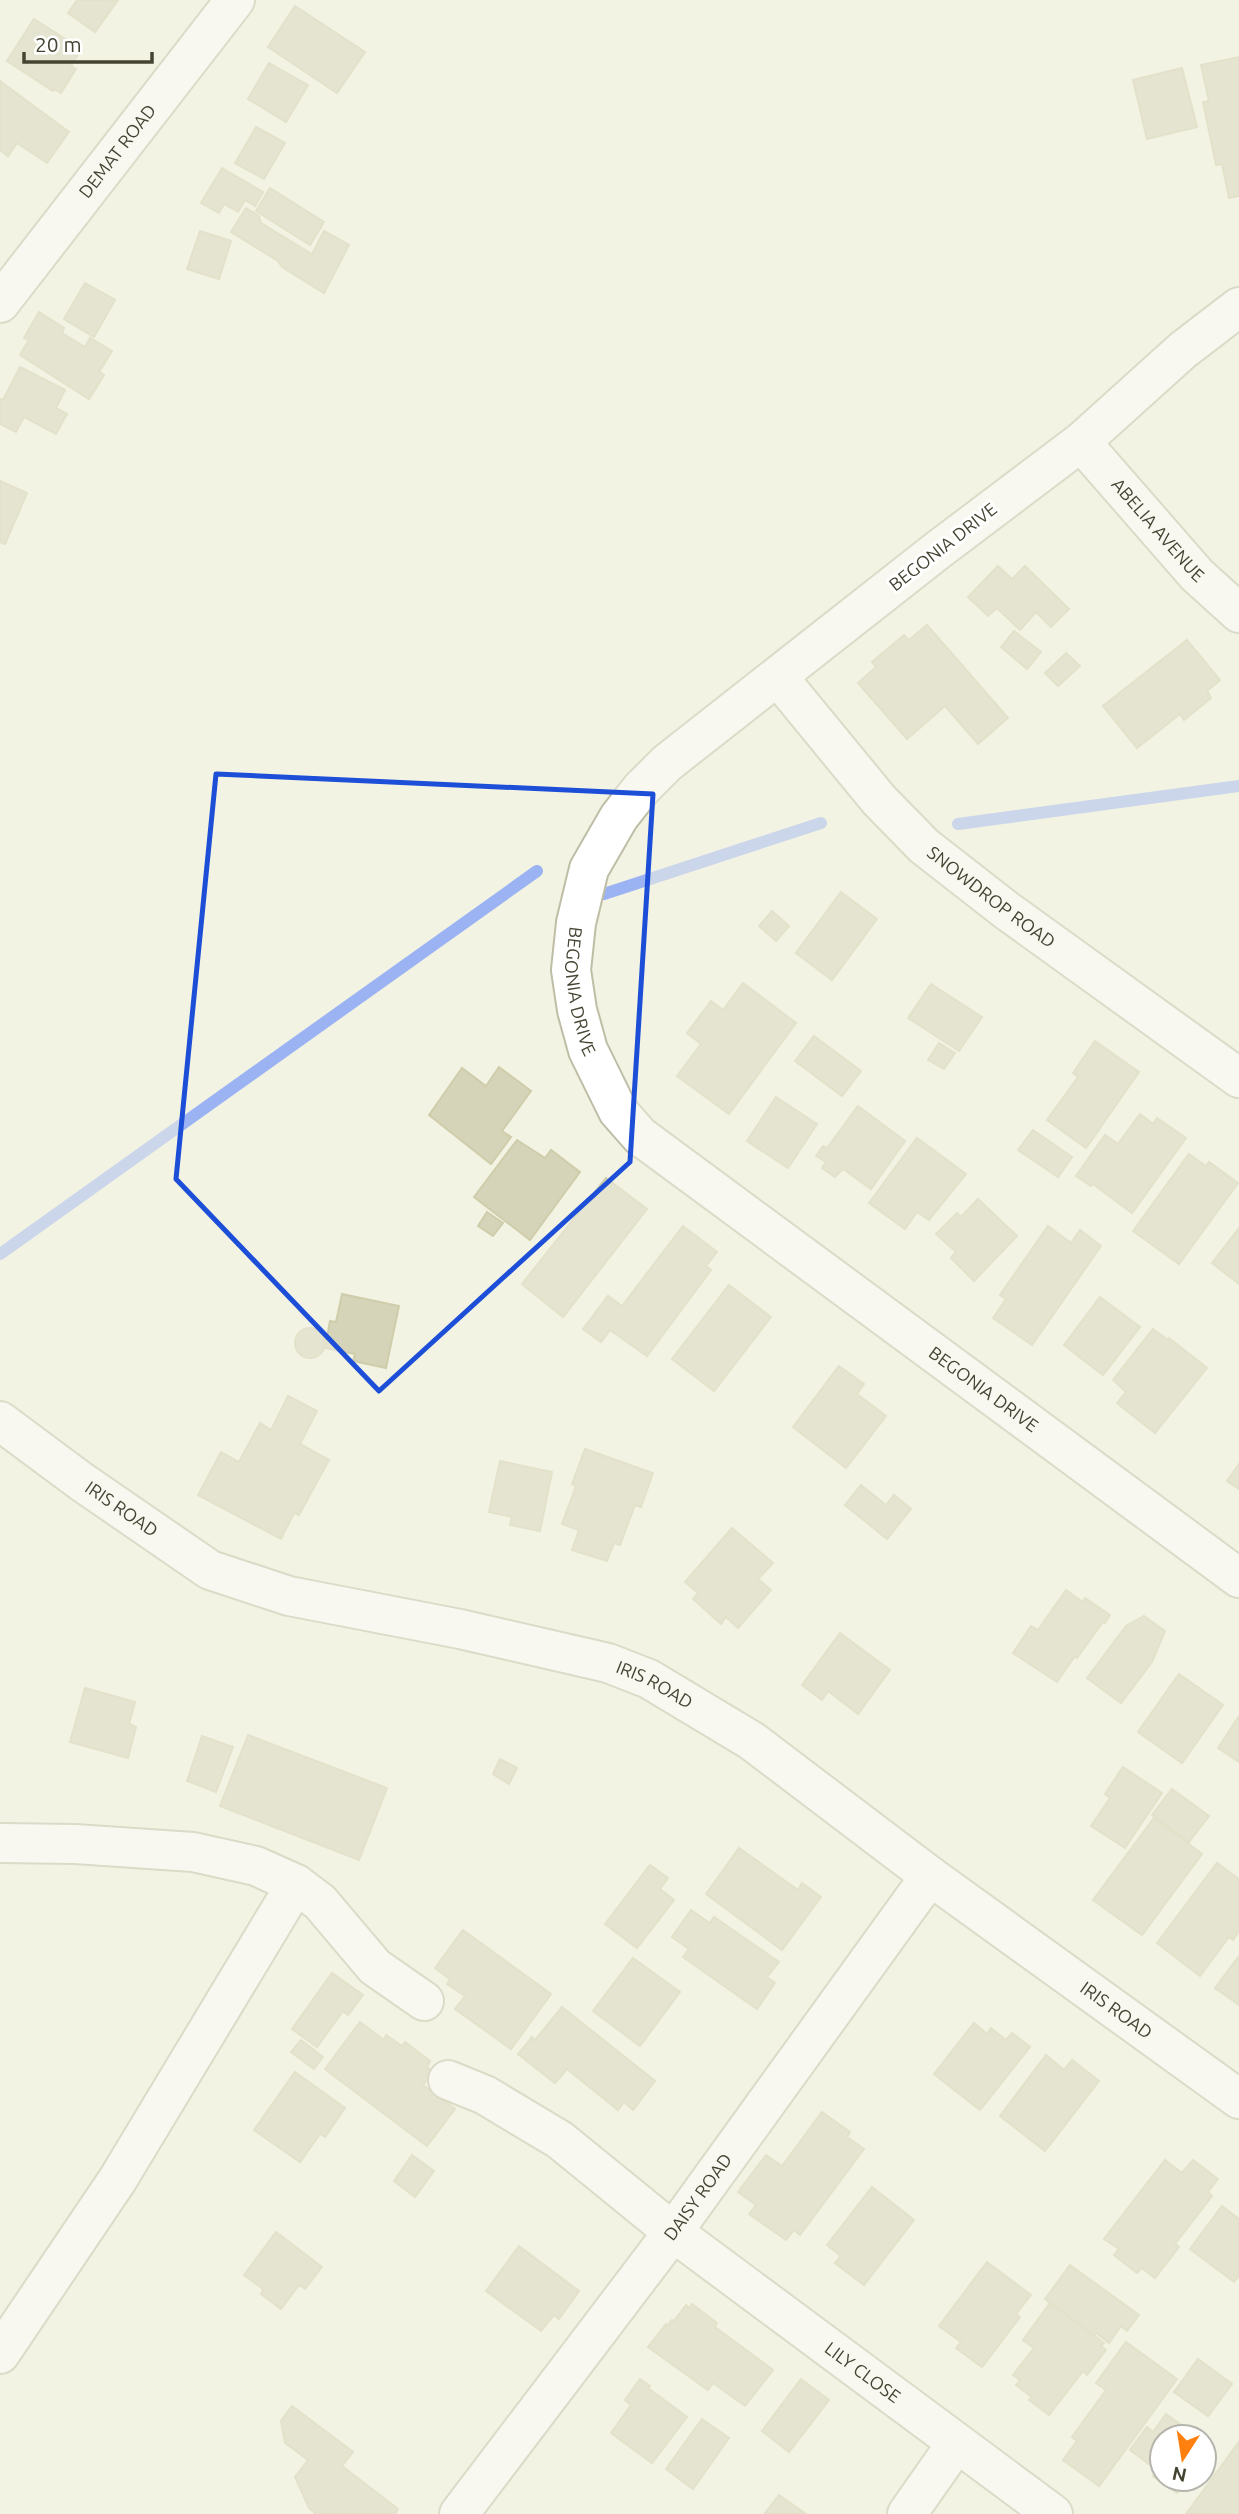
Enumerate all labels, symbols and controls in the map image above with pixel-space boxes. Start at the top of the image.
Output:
scale bar [24,21,152,65]
text: 20 m [35,32,82,56]
street label: DEMAT ROAD [74,100,159,201]
street label: ABELIA AVENUE [1108,474,1209,586]
street label: BEGONIA DRIVE [885,498,1000,594]
street label: SNOWDROP ROAD [924,842,1059,951]
street label: BEGONIA DRIVE [562,926,600,1059]
street label: BEGONIA DRIVE [925,1342,1042,1435]
street label: IRIS ROAD [82,1476,162,1540]
street label: IRIS ROAD [614,1656,697,1712]
street label: IRIS ROAD [1077,1977,1156,2042]
street label: DAISY ROAD [659,2149,735,2244]
street label: LILY CLOSE [821,2337,905,2406]
north arrow [1148,2423,1218,2493]
text: N [1170,2462,1189,2487]

